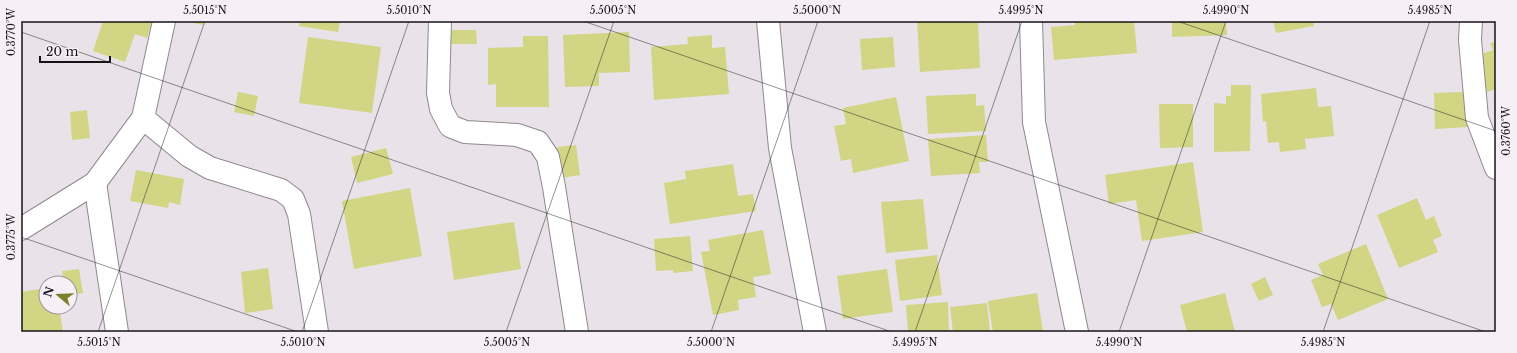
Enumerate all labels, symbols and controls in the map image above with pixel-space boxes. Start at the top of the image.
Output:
text: 5.5015°N [183,4,227,17]
text: 5.5010°N [386,4,432,17]
text: 5.5005°N [590,4,636,17]
text: 5.5000°N [793,4,841,17]
text: 5.4995°N [998,4,1044,17]
text: 5.4990°N [1203,4,1249,17]
text: 5.4985°N [1408,4,1452,17]
text: 0.3770°W [5,8,18,56]
scale bar [40,38,110,64]
text: 20 m [46,44,78,59]
text: 0.3760°W [1500,106,1513,156]
text: 0.3775°W [5,213,18,260]
north arrow [38,275,78,315]
text: N [40,284,57,299]
text: 5.5015°N [77,336,121,349]
text: 5.5010°N [280,336,326,349]
text: 5.5005°N [484,336,530,349]
text: 5.5000°N [687,336,735,349]
text: 5.4995°N [892,336,938,349]
text: 5.4990°N [1096,336,1142,349]
text: 5.4985°N [1301,336,1345,349]

